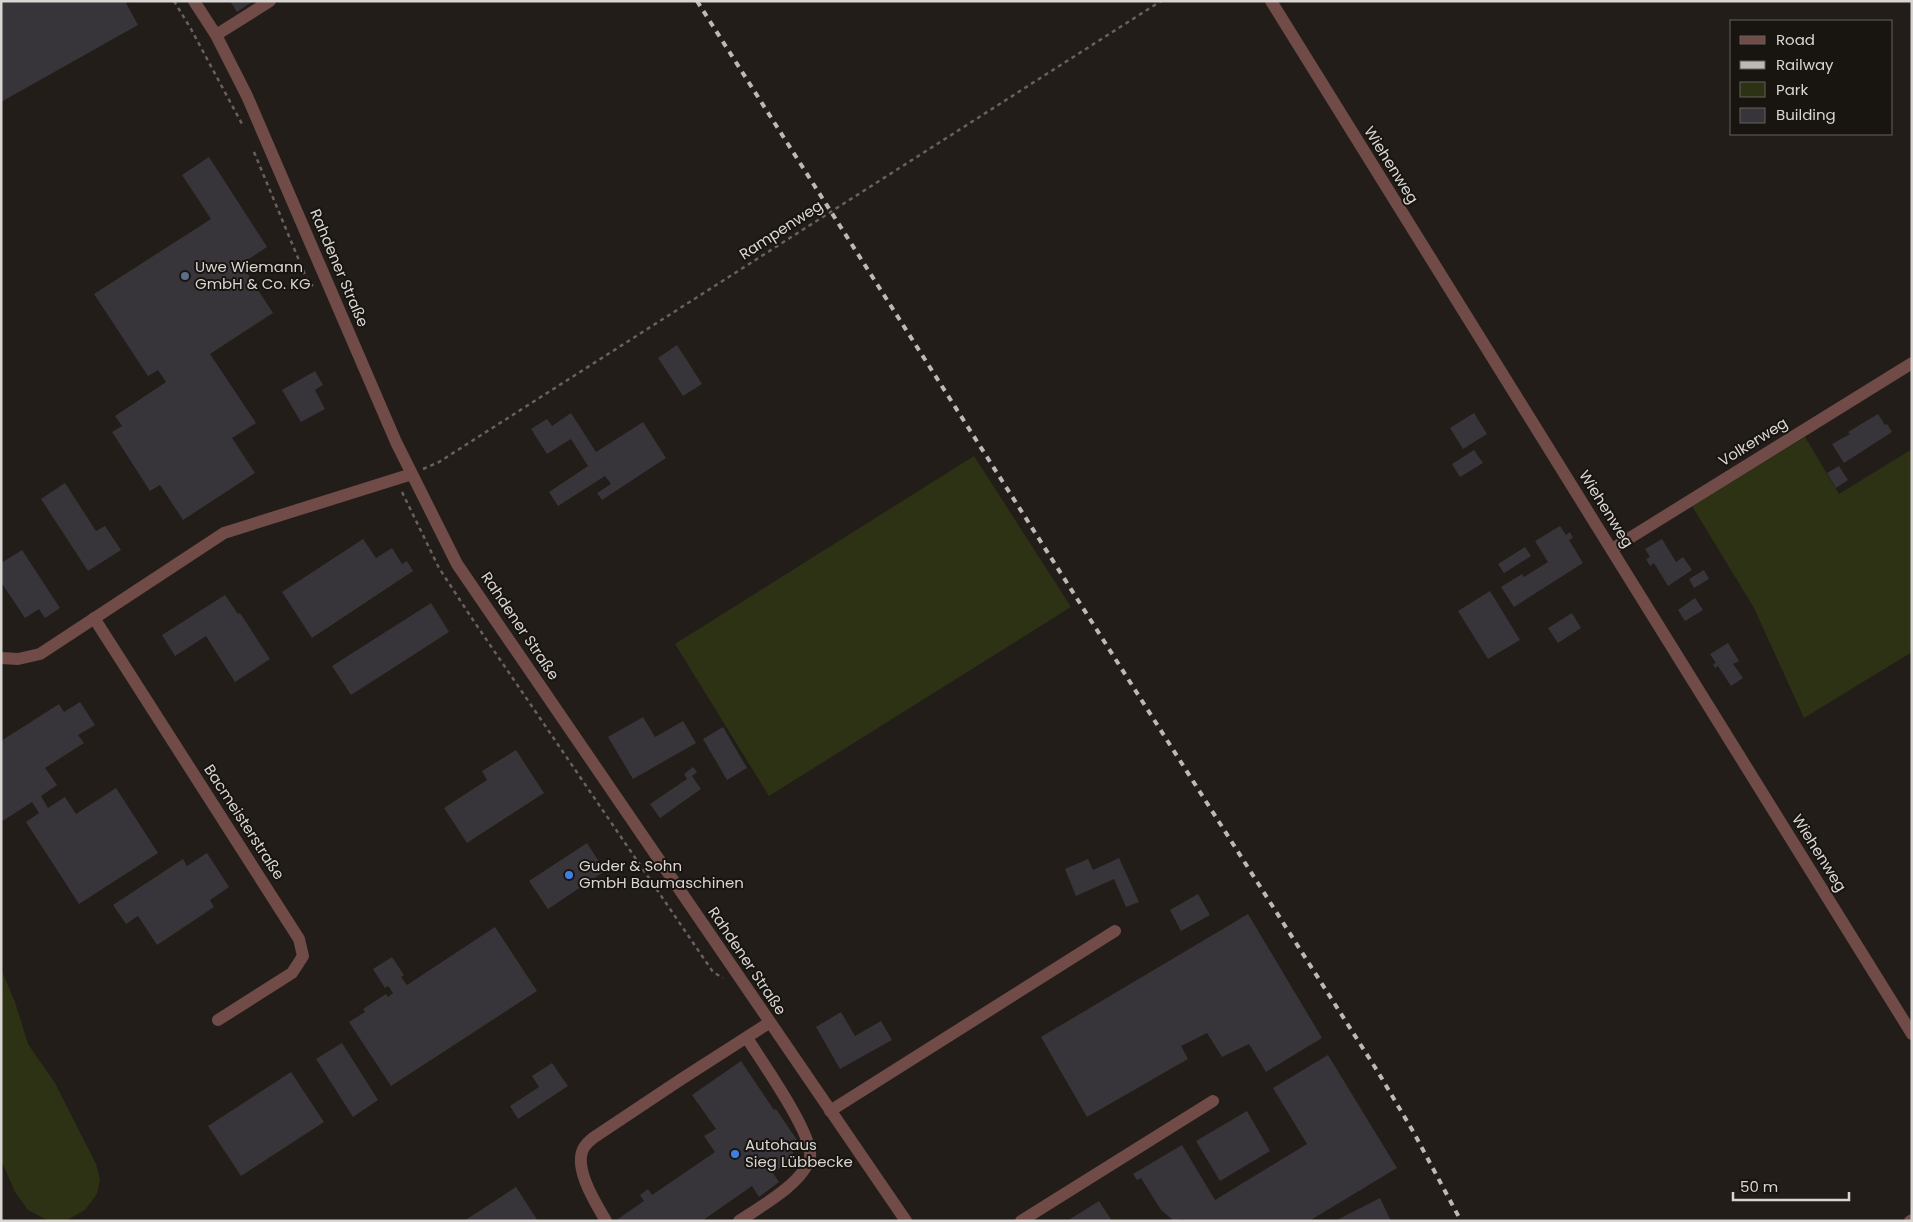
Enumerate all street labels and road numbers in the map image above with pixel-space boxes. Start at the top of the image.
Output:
street label: Wiehenweg [1359,122,1424,208]
street label: Rampenweg [735,195,826,264]
street label: Rahdener Straße [305,206,374,330]
street label: Volkerweg [1714,412,1791,471]
street label: Wiehenweg [1574,466,1639,552]
street label: Rahdener Straße [476,567,564,684]
street label: Bacmeisterstraße [199,760,290,883]
street label: Wiehenweg [1787,810,1852,896]
street label: Rahdener Straße [703,902,791,1019]

